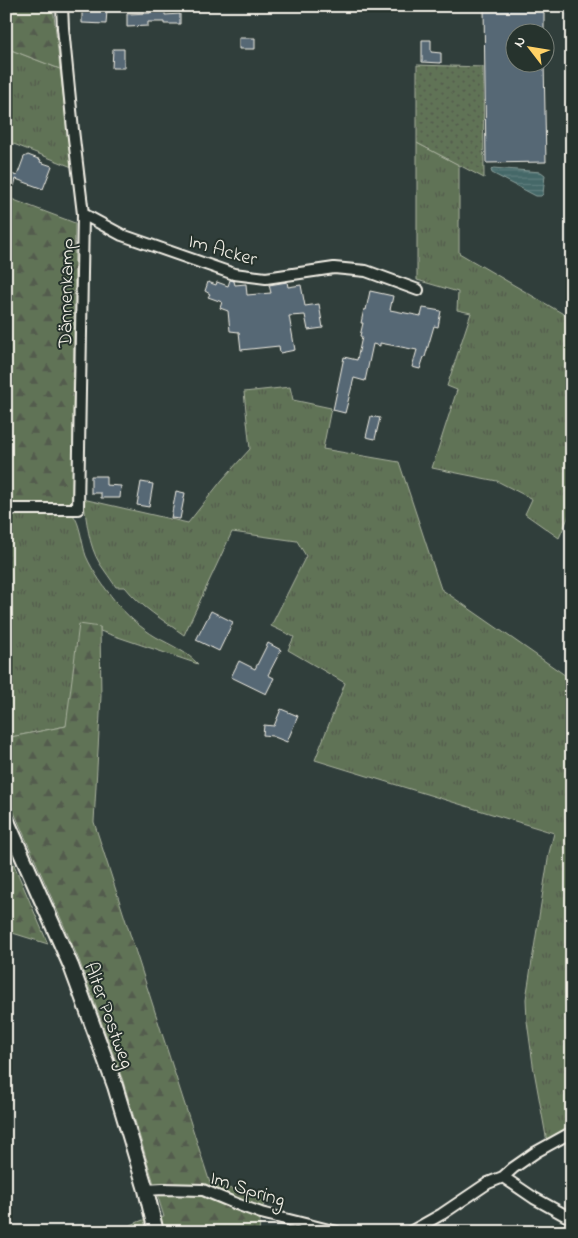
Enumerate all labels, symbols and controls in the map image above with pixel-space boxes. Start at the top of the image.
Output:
north arrow [506,22,556,72]
text: N [509,33,532,52]
street label: Im Acker [185,228,261,275]
street label: Dännenkamp [52,238,83,349]
street label: Alter Postweg [74,959,140,1073]
street label: Im Spring [206,1165,289,1217]

